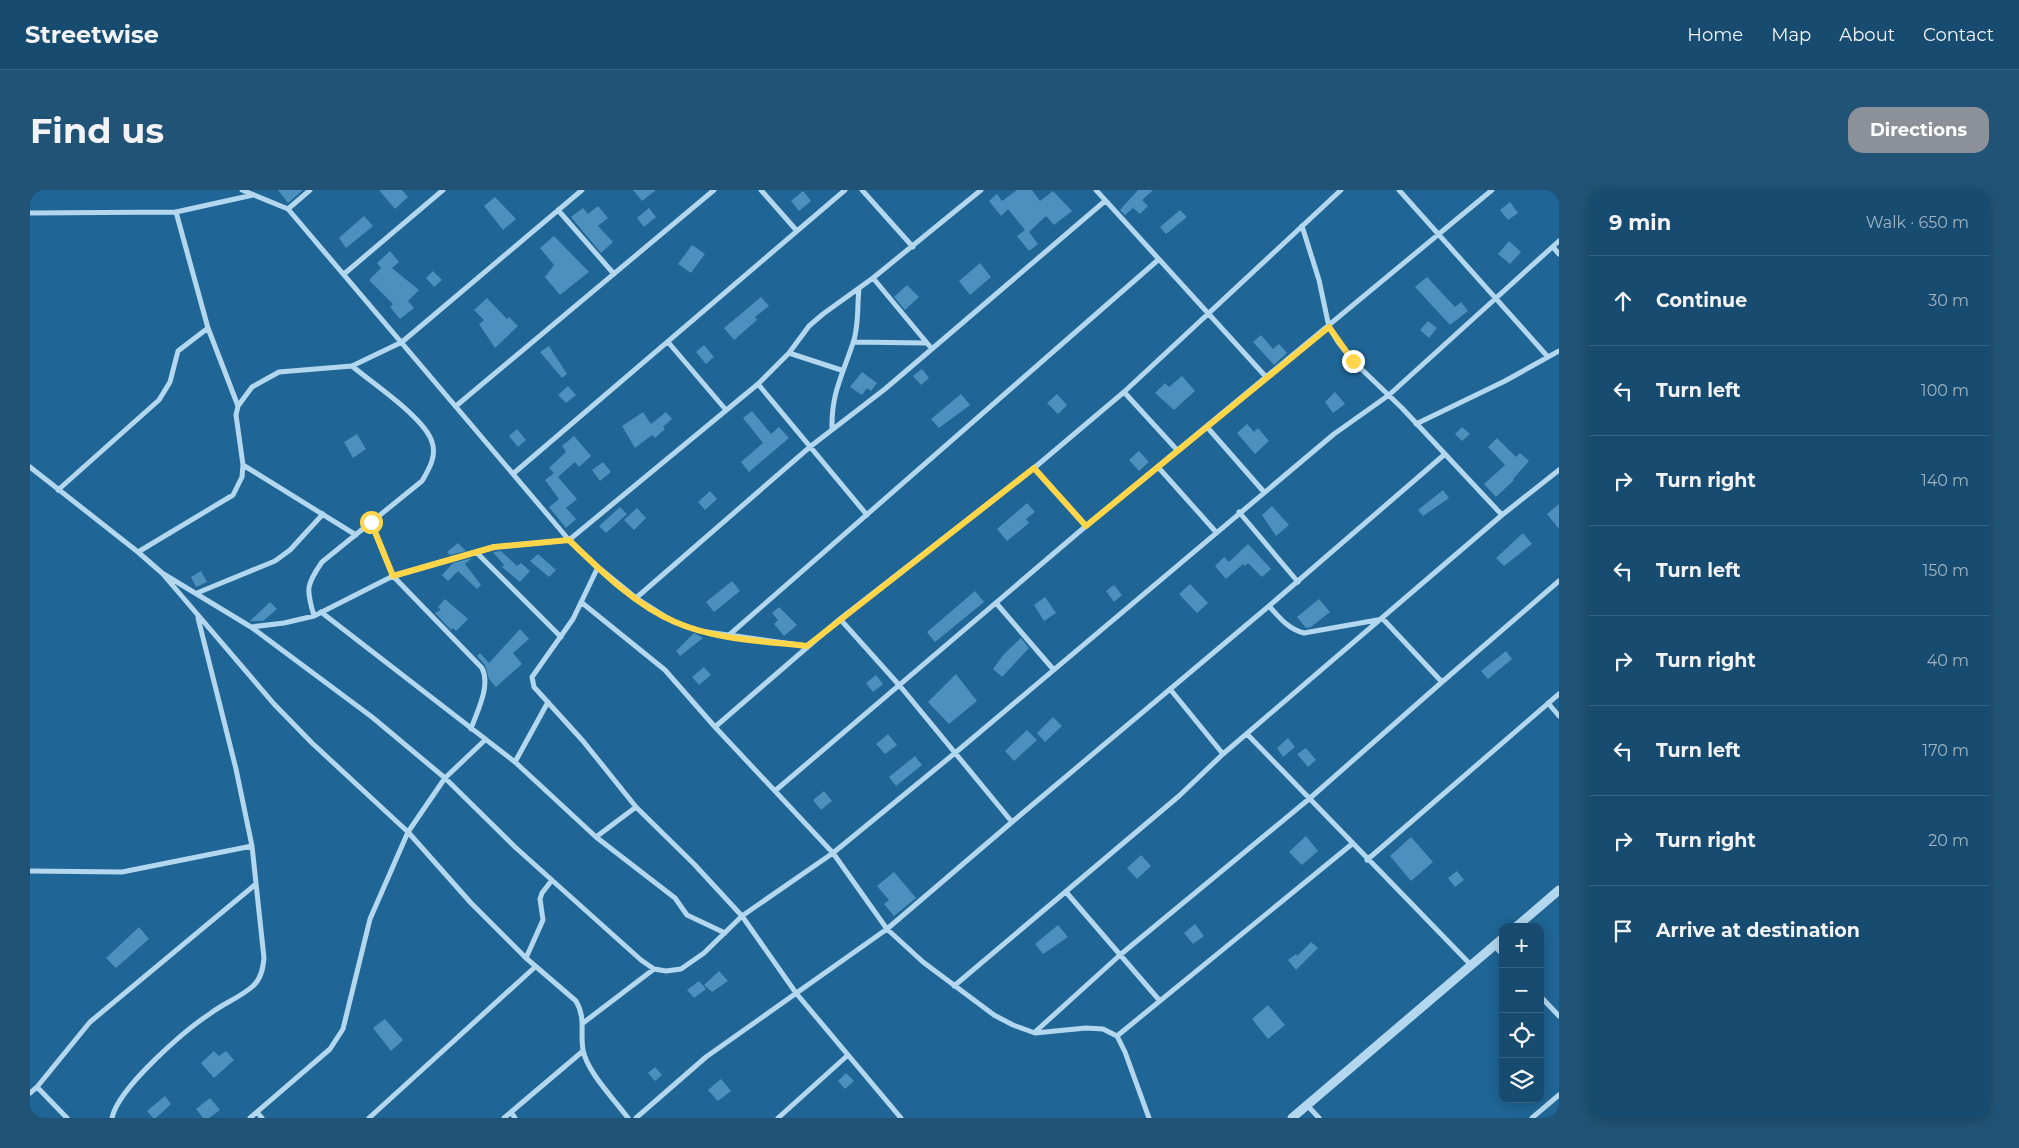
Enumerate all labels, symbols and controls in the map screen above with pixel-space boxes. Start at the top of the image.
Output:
text: Streetwise [25,20,159,49]
text: Home [1687,24,1743,46]
text: Map [1771,24,1811,46]
text: About [1839,24,1895,46]
text: Contact [1923,24,1994,46]
button: Directions [1848,107,1989,153]
text: Find us [30,109,164,152]
text: 9 min [1609,210,1671,235]
text: Walk · 650 m [1866,213,1969,232]
icon: ahead [1609,287,1637,315]
text: Continue [1656,289,1747,312]
text: 30 m [1928,291,1969,310]
route end [1342,350,1365,373]
icon: left [1609,377,1637,405]
text: Turn left [1656,379,1741,402]
text: 100 m [1921,381,1969,400]
icon: right [1609,467,1637,495]
text: Turn right [1656,469,1756,492]
text: 140 m [1921,471,1969,490]
route start [360,511,383,534]
icon: left [1609,557,1637,585]
text: Turn left [1656,559,1741,582]
text: 150 m [1922,561,1969,580]
icon: right [1609,647,1637,675]
text: Turn right [1656,649,1756,672]
text: 40 m [1927,651,1969,670]
icon: left [1609,737,1637,765]
text: Turn left [1656,739,1741,762]
text: 170 m [1922,741,1969,760]
icon: right [1609,827,1637,855]
text: Turn right [1656,829,1756,852]
text: 20 m [1928,831,1969,850]
icon: arrive [1609,917,1637,945]
text: Arrive at destination [1656,919,1860,942]
map controls [1499,923,1544,1103]
button: + [1499,923,1544,968]
button: − [1499,968,1544,1013]
button: locate [1499,1013,1544,1058]
button: layers [1499,1058,1544,1103]

